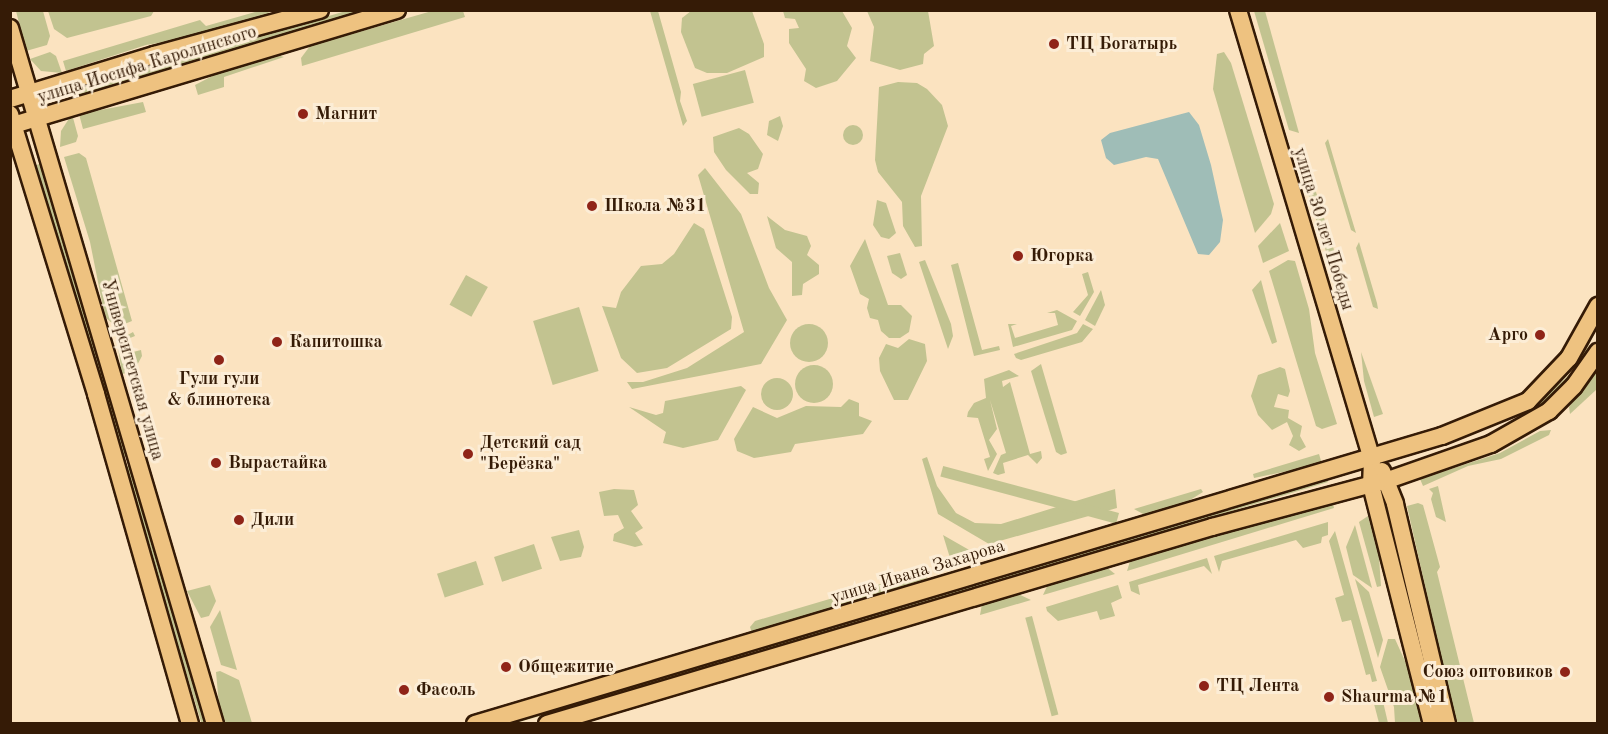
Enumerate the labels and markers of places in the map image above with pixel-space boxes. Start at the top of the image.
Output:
place label: ТЦ Богатырь [1066,33,1177,55]
marker: ТЦ Богатырь [1047,37,1061,51]
place label: Магнит [315,103,377,125]
marker: Магнит [296,107,310,121]
place label: Школа №31 [604,195,706,217]
marker: Школа №31 [585,199,599,213]
place label: Югорка [1030,245,1094,267]
marker: Югорка [1011,249,1025,263]
place label: Арго [1488,324,1528,346]
marker: Арго [1533,328,1547,342]
place label: Капитошка [289,331,383,353]
marker: Капитошка [270,335,284,349]
marker: Гули гули & блинотека [212,353,226,367]
place label: Гули гули & блинотека [167,369,271,412]
place label: Детский сад "Берёзка" [480,433,581,476]
marker: Детский сад "Берёзка" [461,447,475,461]
place label: Вырастайка [228,452,327,474]
marker: Вырастайка [209,456,223,470]
place label: Дили [251,509,294,531]
marker: Дили [232,513,246,527]
place label: Общежитие [518,656,614,678]
marker: Общежитие [499,660,513,674]
place label: Союз оптовиков [1423,661,1553,683]
marker: Союз оптовиков [1558,665,1572,679]
place label: ТЦ Лента [1216,675,1299,697]
place label: Фасоль [416,679,476,701]
marker: ТЦ Лента [1197,679,1211,693]
marker: Фасоль [397,683,411,697]
place label: Shaurma №1 [1341,686,1447,708]
marker: Shaurma №1 [1322,690,1336,704]

